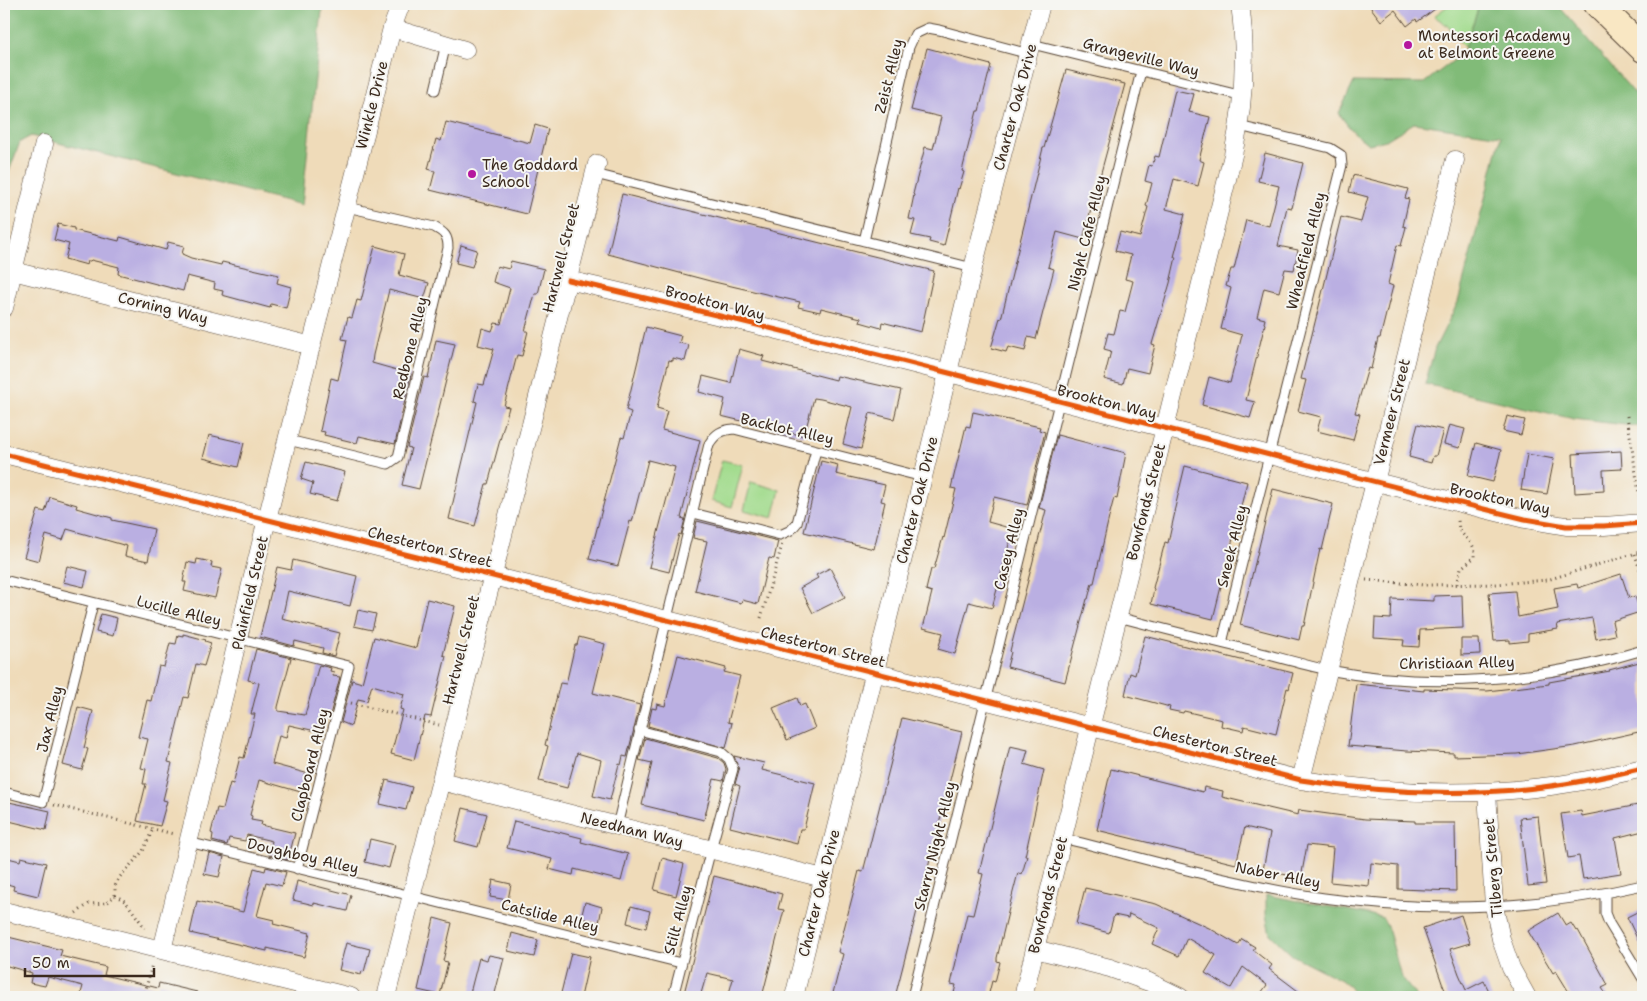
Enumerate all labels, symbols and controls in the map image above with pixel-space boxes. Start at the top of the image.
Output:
place label: Montessori Academy at Belmont Greene [1418,26,1571,63]
street label: Grangeville Way [1081,33,1201,81]
street label: Zeist Alley [870,37,908,115]
marker: Montessori Academy at Belmont Greene [1402,39,1414,51]
street label: Charter Oak Drive [988,41,1042,173]
street label: Winkle Drive [351,59,393,151]
place label: The Goddard School [482,155,578,192]
marker: The Goddard School [466,168,478,180]
street label: Night Cafe Alley [1063,173,1111,293]
street label: Wheatfield Alley [1282,190,1330,312]
street label: Hartwell Street [538,201,584,315]
street label: Brookton Way [663,281,767,325]
street label: Corning Way [116,287,210,329]
street label: Redbone Alley [388,295,432,401]
street label: Vermeer Street [1369,356,1415,468]
street label: Brookton Way [1055,380,1159,424]
street label: Backlot Alley [738,409,836,449]
street label: Charter Oak Drive [891,434,943,566]
street label: Bowfonds Street [1122,441,1170,563]
street label: Brookton Way [1448,479,1552,519]
street label: Sneek Alley [1212,503,1252,589]
street label: Casey Alley [989,506,1029,592]
street label: Chesterton Street [365,522,495,572]
street label: Plainfield Street [227,534,273,652]
street label: Lucille Alley [135,591,223,631]
street label: Hartwell Street [438,593,484,707]
street label: Chesterton Street [758,622,888,672]
street label: Christiaan Alley [1399,652,1515,674]
street label: Jax Alley [32,684,68,754]
street label: Clapboard Alley [286,706,334,824]
street label: Chesterton Street [1150,721,1280,771]
street label: Starry Night Alley [909,779,961,913]
street label: Needham Way [578,808,686,852]
street label: Tilberg Street [1479,818,1507,918]
street label: Charter Oak Drive [793,827,845,959]
street label: Doughboy Alley [245,833,361,879]
street label: Bowfonds Street [1024,834,1072,956]
street label: Naber Alley [1234,857,1322,893]
street label: Stilt Alley [659,883,697,957]
street label: Catslide Alley [499,894,601,938]
scale bar [25,946,154,978]
text: 50 m [32,953,70,973]

